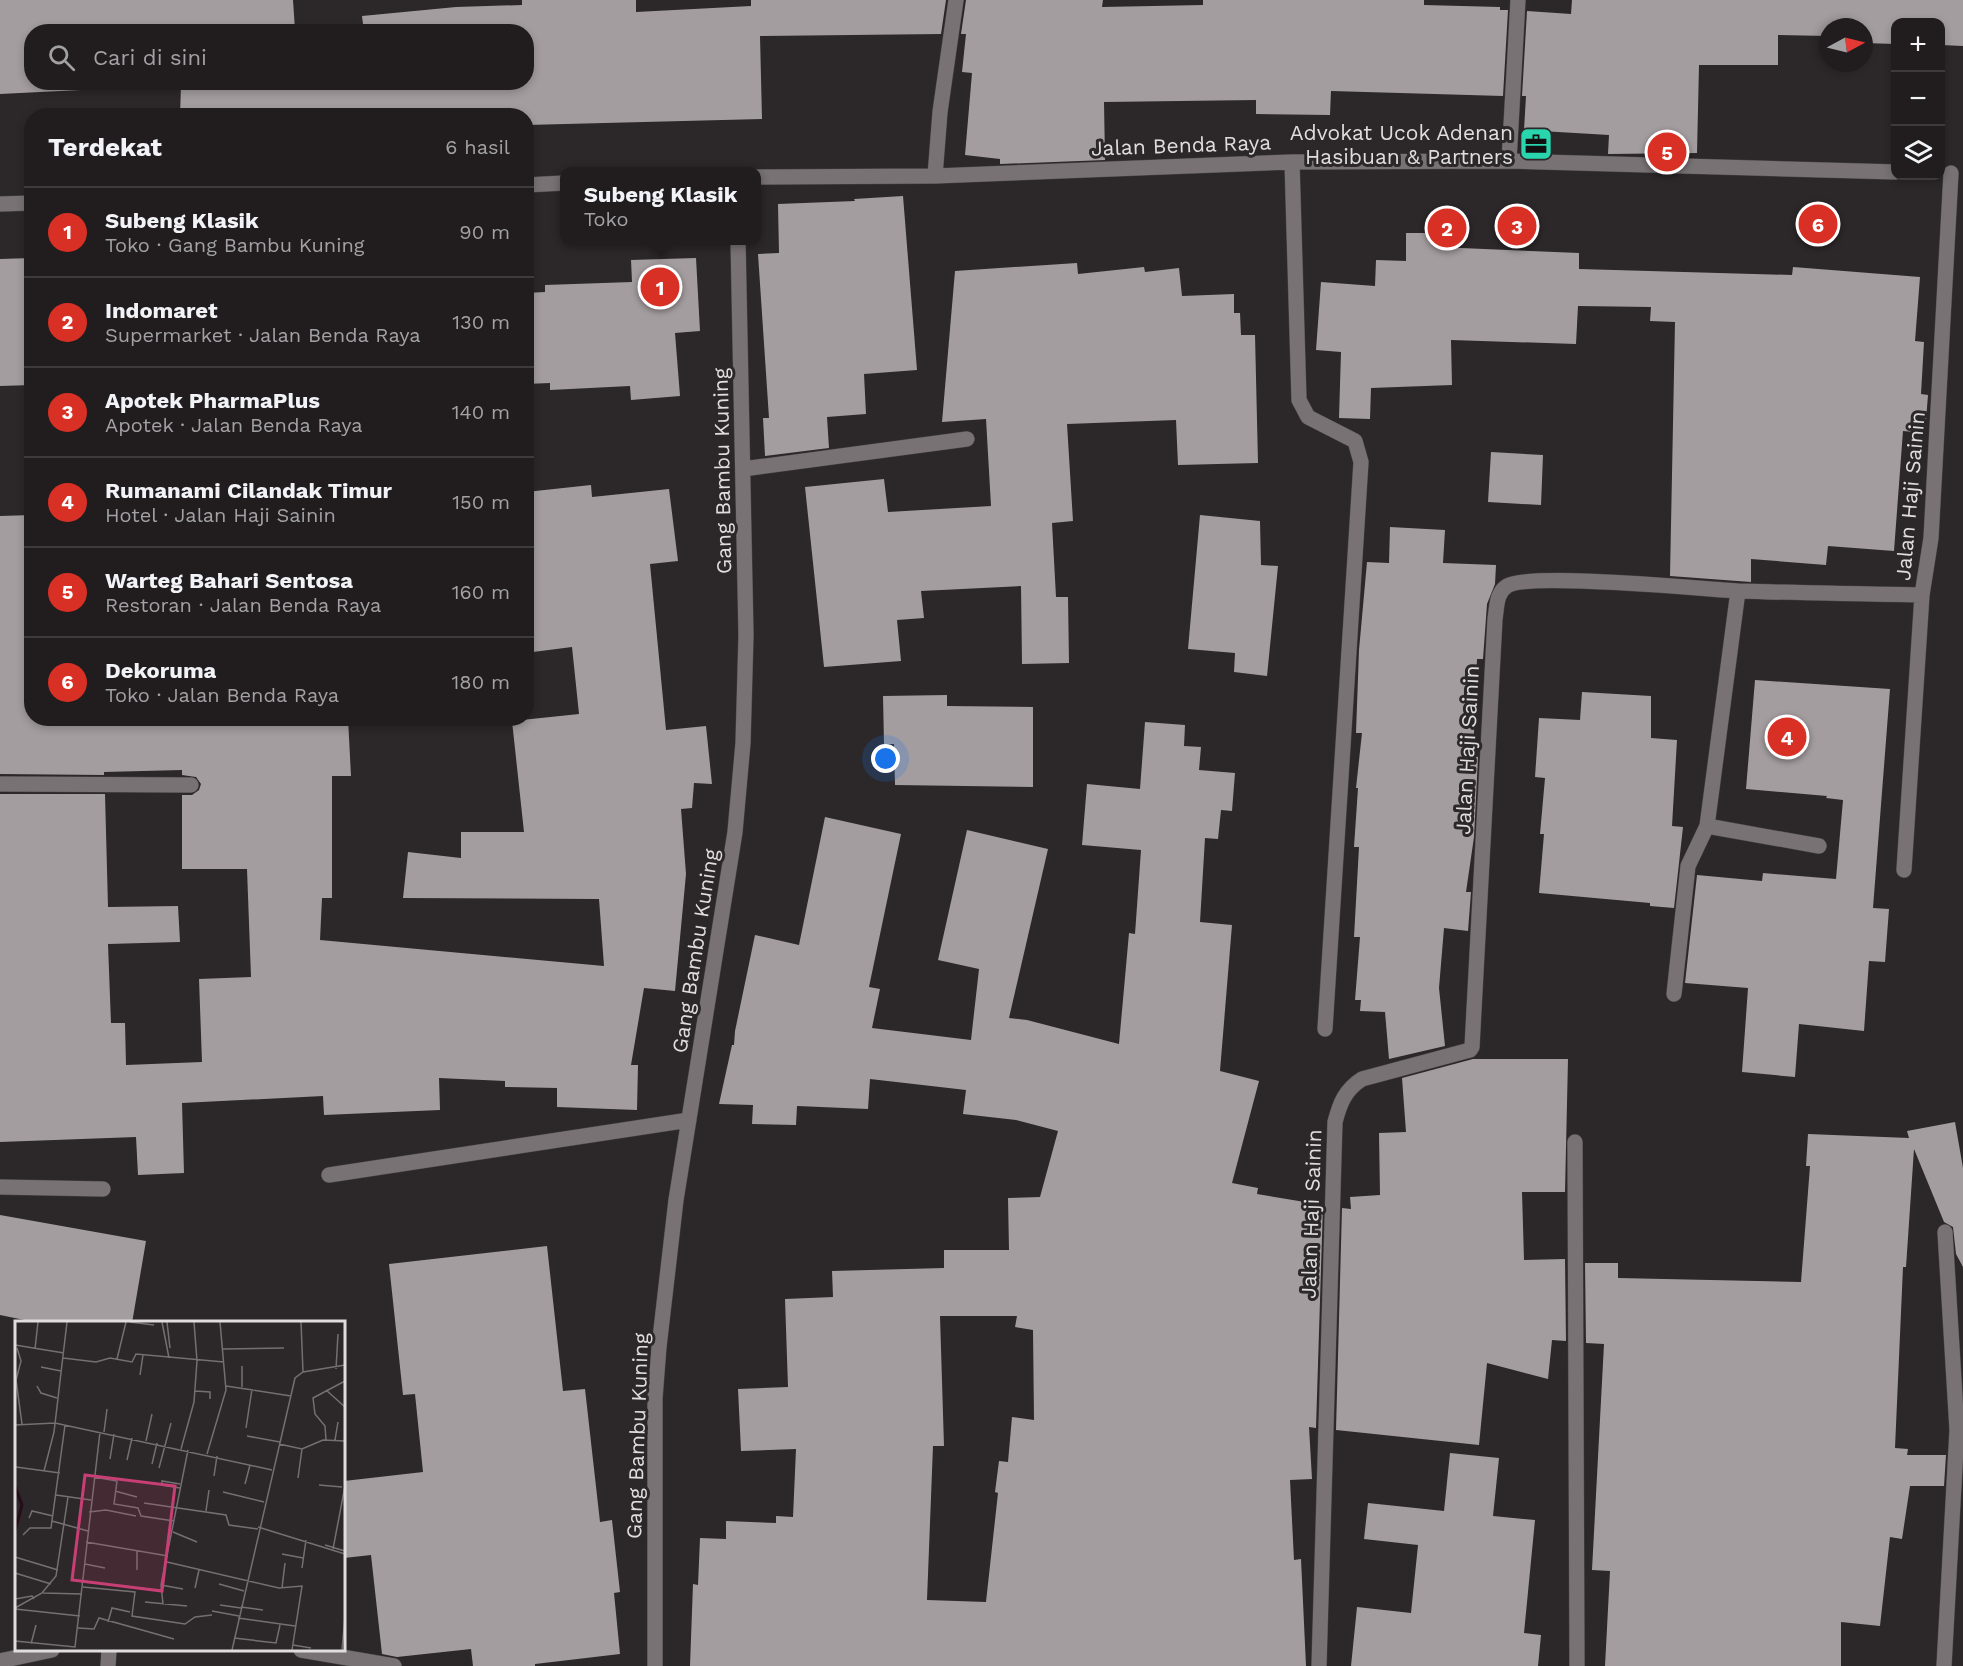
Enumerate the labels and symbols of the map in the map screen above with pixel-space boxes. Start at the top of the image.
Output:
north arrow [1819,18,1873,72]
place label: Advokat Ucok Adenan Hasibuan & Partners [1290,120,1513,169]
office icon: Advokat Ucok Adenan Hasibuan & Partners [1518,126,1554,162]
street label: Jalan Benda Raya [1091,129,1272,161]
pin: 5 [1648,130,1686,174]
pin: 6 [1798,202,1838,246]
pin: 3 [1498,204,1537,248]
pin: 2 [1428,206,1466,250]
pin: 1 [640,264,680,310]
street label: Gang Bambu Kuning [708,367,736,574]
street label: Jalan Haji Sainin [1890,410,1930,582]
street label: Jalan Haji Sainin [1450,665,1484,835]
pin: 4 [1768,714,1806,760]
your location [871,744,900,773]
street label: Gang Bambu Kuning [667,846,724,1055]
street label: Jalan Haji Sainin [1296,1129,1326,1299]
inset map [15,1321,345,1651]
street label: Gang Bambu Kuning [621,1332,653,1540]

